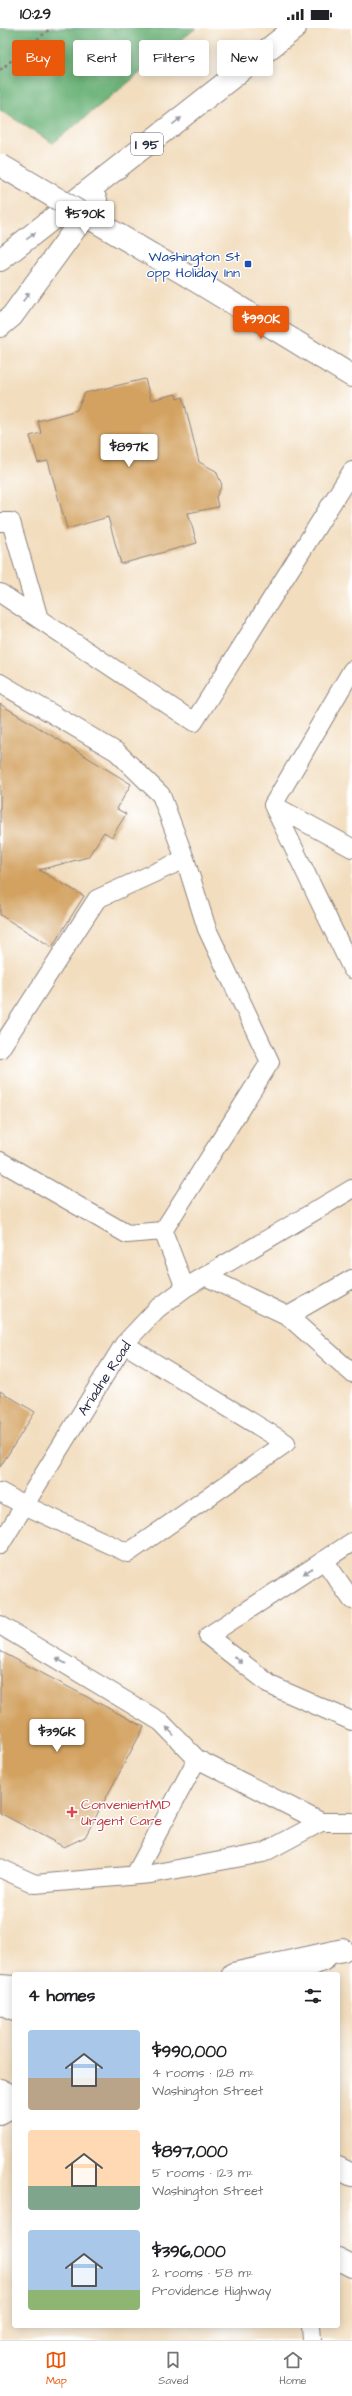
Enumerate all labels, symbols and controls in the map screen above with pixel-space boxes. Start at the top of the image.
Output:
text: 10:29 [20,4,51,25]
chip: Buy [12,40,65,76]
chip: Rent [73,40,131,76]
chip: Filters [139,40,209,76]
chip: New [217,40,273,76]
one-way arrow [171,117,182,125]
road number: I 95 [131,133,163,155]
pin: $590K [57,201,113,235]
text: $590K [65,205,105,223]
one-way arrow [25,232,36,240]
place label: Washington St opp Holiday Inn [147,247,240,283]
marker: Washington St opp Holiday Inn [243,259,253,269]
one-way arrow [21,291,30,302]
pin: $990K [233,306,289,340]
text: $990K [242,310,280,328]
pin: $897K [101,434,157,468]
text: $897K [110,438,148,456]
street label: Ariadne Road [73,1337,136,1420]
one-way arrow [302,1567,313,1575]
one-way arrow [233,1656,244,1664]
one-way arrow [55,1658,67,1665]
pin: $396K [29,1719,85,1753]
text: $396K [38,1723,76,1741]
one-way arrow [165,1726,175,1736]
place label: ConvenientMD Urgent Care [81,1795,171,1831]
marker: ConvenientMD Urgent Care [66,1806,78,1818]
text: 4 homes [28,1984,95,2008]
icon: filters [302,1985,324,2007]
text: $990,000 [152,2040,227,2064]
icon: home [60,2046,108,2094]
text: 4 rooms · 128 m² [152,2064,254,2082]
text: Washington Street [152,2082,263,2100]
text: $897,000 [152,2140,228,2164]
icon: home [60,2146,108,2194]
text: 5 rooms · 123 m² [152,2164,253,2182]
text: Washington Street [152,2182,263,2200]
text: $396,000 [152,2240,226,2264]
icon: home [60,2246,108,2294]
text: 2 rooms · 58 m² [152,2264,253,2282]
text: Providence Highway [152,2282,271,2300]
tab: Map [45,2349,67,2388]
tab: Saved [158,2349,188,2388]
tab: Home [279,2349,307,2388]

